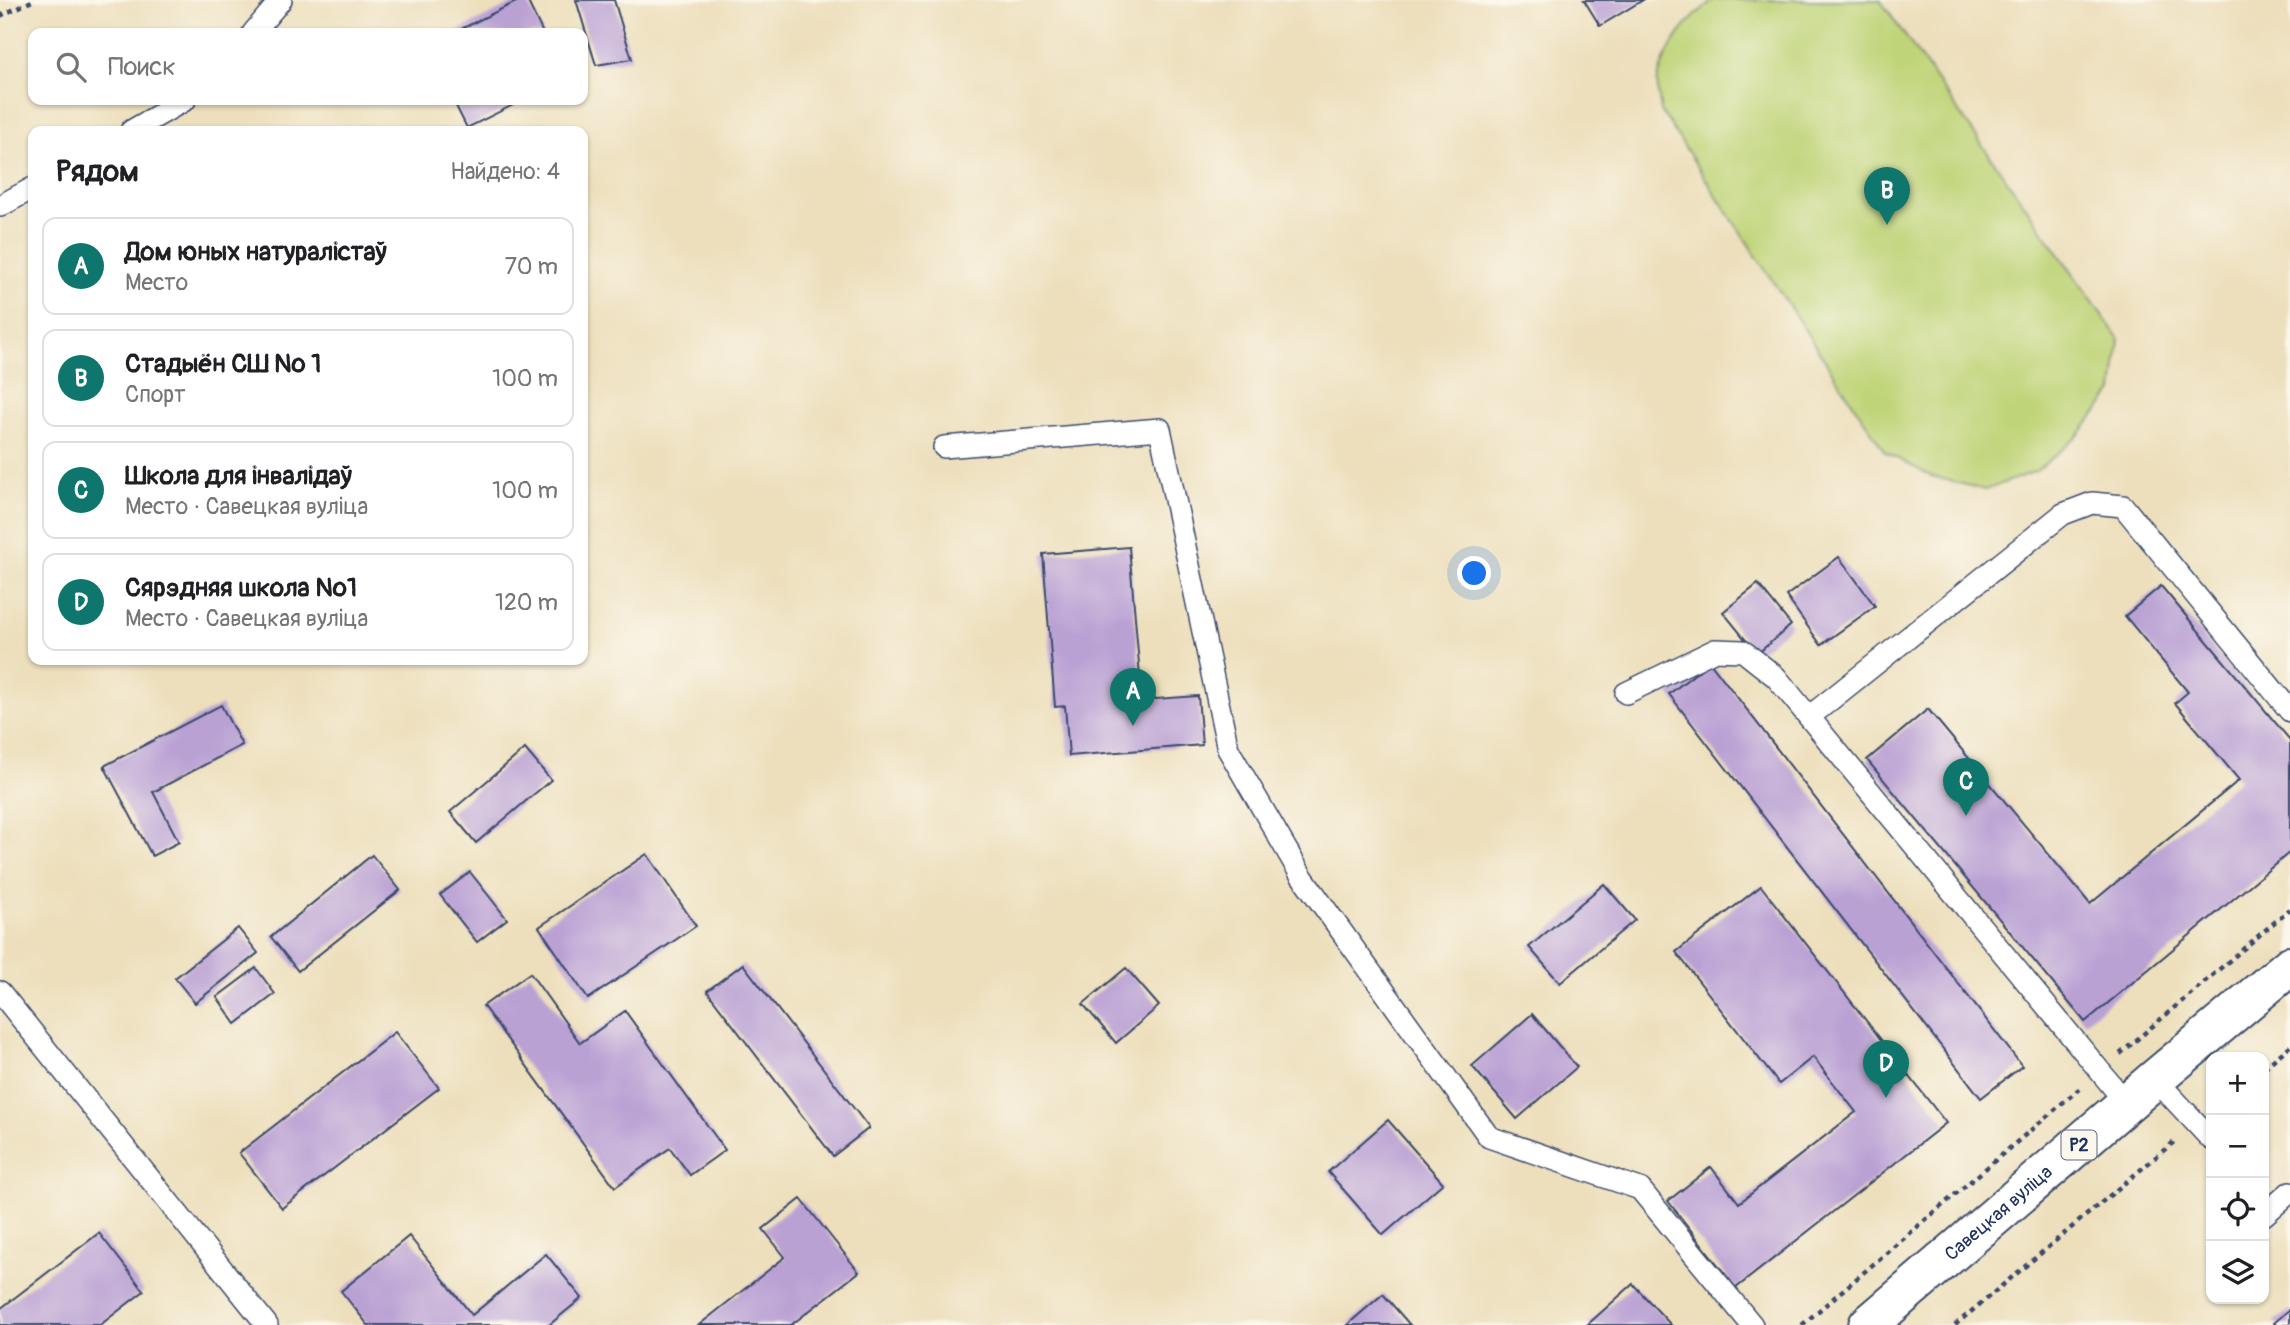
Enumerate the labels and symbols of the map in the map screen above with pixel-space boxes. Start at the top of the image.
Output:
pin: B [1864,167,1910,225]
your location [1457,556,1491,590]
pin: A [1110,668,1156,726]
pin: C [1943,758,1989,816]
pin: D [1863,1040,1909,1098]
road number: Р2 [2062,1130,2096,1160]
street label: Савецкая вуліца [1940,1160,2058,1266]

